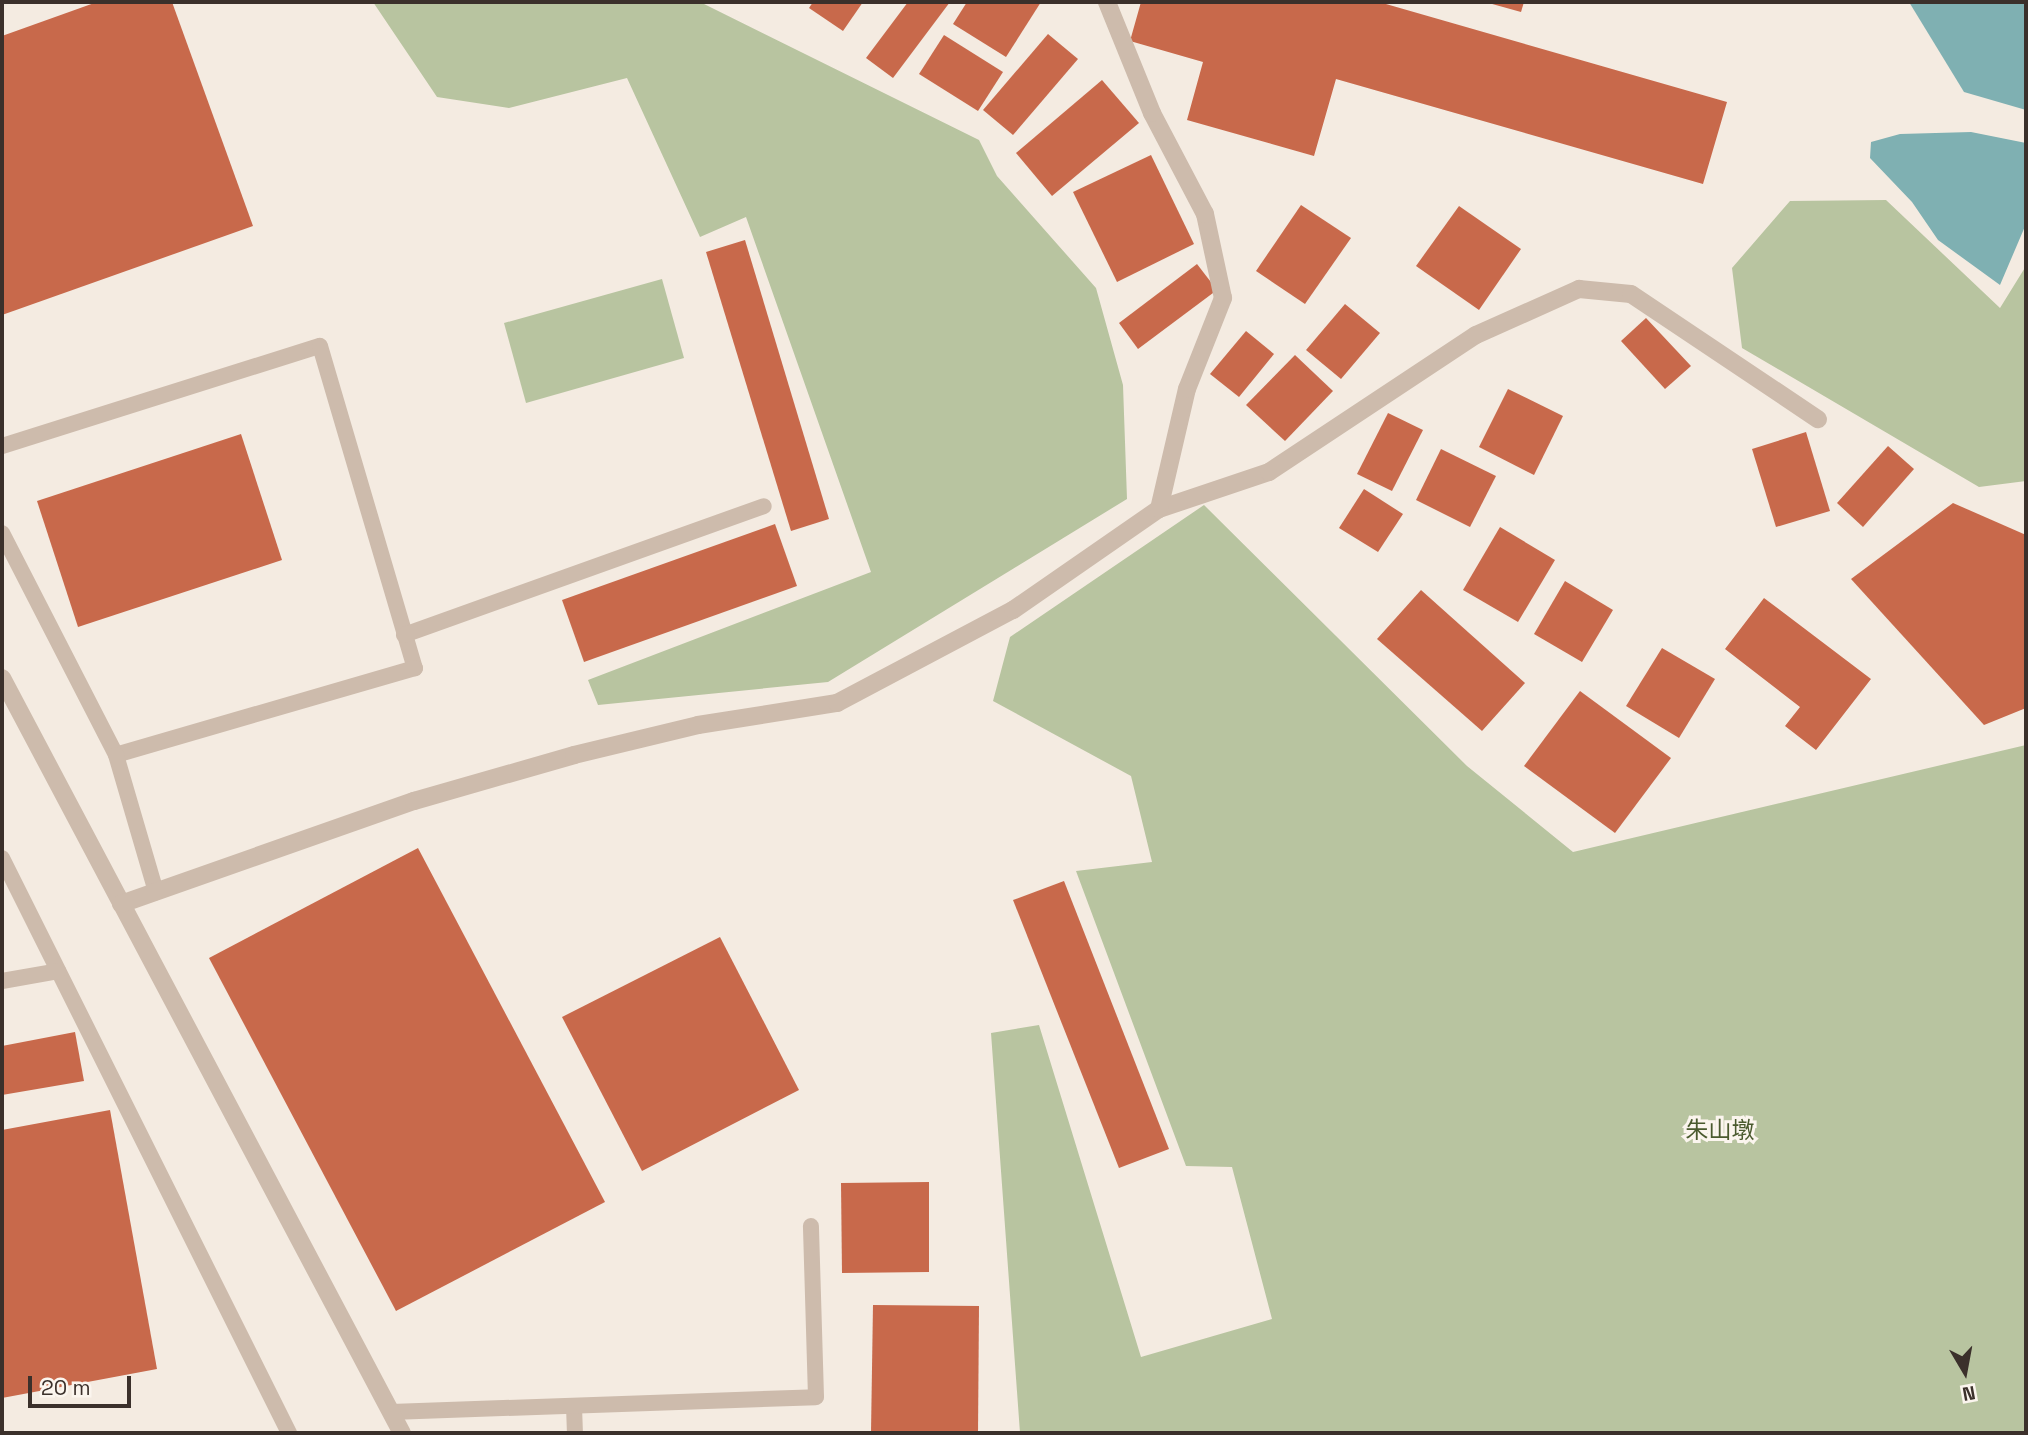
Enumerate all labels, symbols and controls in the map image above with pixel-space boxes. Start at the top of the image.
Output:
park label: 朱山墩 [1686,1116,1754,1144]
north arrow [1930,1337,2000,1407]
scale bar [32,1362,135,1406]
text: 20 m [41,1374,91,1401]
text: N [1960,1380,1977,1407]

